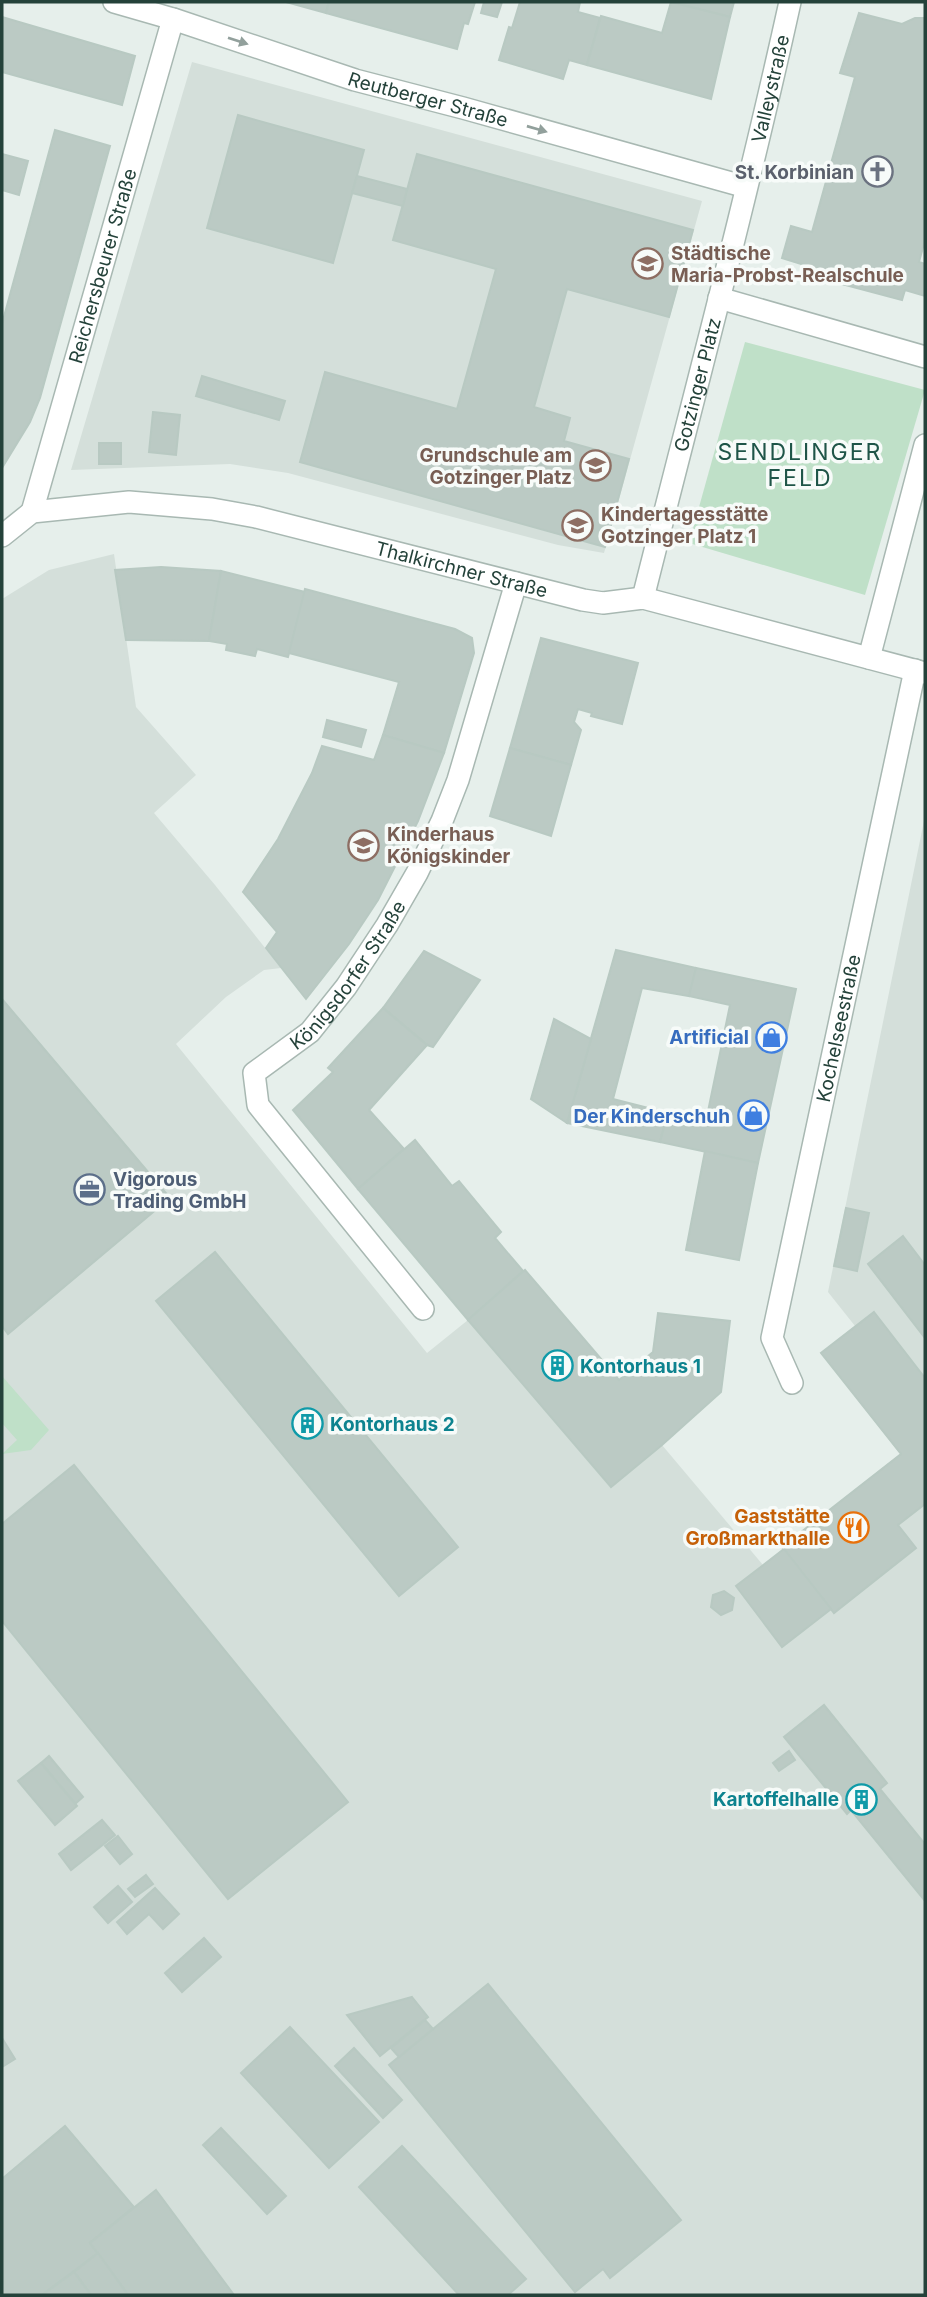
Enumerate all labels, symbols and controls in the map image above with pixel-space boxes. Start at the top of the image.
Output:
street label: Valleystraße [747,33,794,145]
one-way arrow [227,36,248,47]
street label: Reutberger Straße [345,67,511,132]
one-way arrow [526,124,547,134]
church icon: St. Korbinian [860,155,894,189]
place label: St. Korbinian [735,161,854,184]
street label: Reichersbeurer Straße [64,166,142,366]
place label: Städtische Maria-Probst-Realschule [671,242,904,287]
school or university icon: Städtische Maria-Probst-Realschule [631,247,665,281]
street label: Gotzinger Platz [670,315,726,454]
district label: SENDLINGER FELD [718,438,882,492]
place label: Grundschule am Gotzinger Platz [420,444,572,489]
school or university icon: Grundschule am Gotzinger Platz [578,449,612,483]
place label: Kindertagesstätte Gotzinger Platz 1 [601,503,768,548]
school or university icon: Kindertagesstätte Gotzinger Platz 1 [561,508,595,542]
street label: Thalkirchner Straße [373,537,550,603]
place label: Kinderhaus Königskinder [387,823,510,868]
school or university icon: Kinderhaus Königskinder [347,828,381,862]
street label: Königsdorfer Straße [286,897,411,1055]
street label: Kochelseestraße [812,952,866,1104]
shop icon: Artificial [755,1020,789,1054]
place label: Artificial [669,1026,749,1049]
shop icon: Der Kinderschuh [736,1099,770,1133]
place label: Der Kinderschuh [574,1105,730,1128]
place label: Vigorous Trading GmbH [113,1168,246,1213]
office icon: Vigorous Trading GmbH [73,1173,107,1207]
building icon: Kontorhaus 1 [540,1349,574,1383]
place label: Kontorhaus 1 [580,1355,701,1378]
building icon: Kontorhaus 2 [290,1407,324,1441]
place label: Kontorhaus 2 [330,1413,455,1436]
place label: Gaststätte Großmarkthalle [685,1505,830,1550]
restaurant icon: Gaststätte Großmarkthalle [836,1510,870,1544]
building icon: Kartoffelhalle [845,1782,879,1816]
place label: Kartoffelhalle [713,1788,839,1811]

